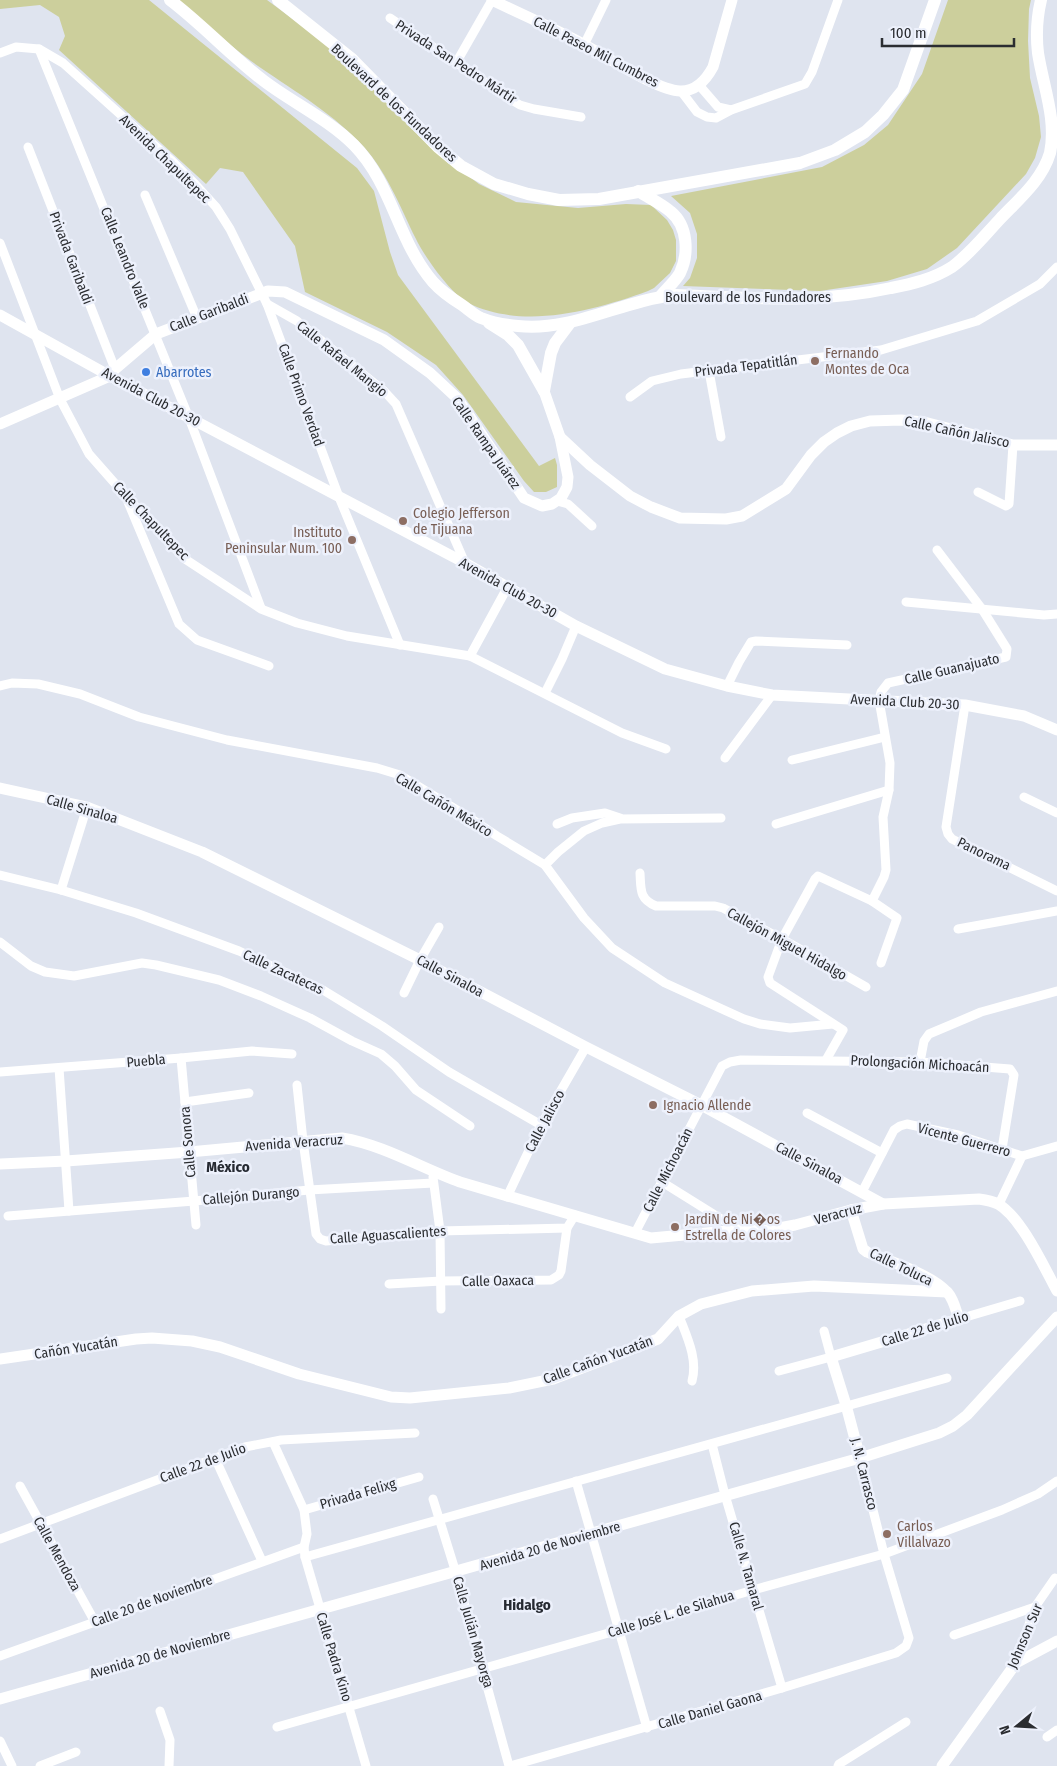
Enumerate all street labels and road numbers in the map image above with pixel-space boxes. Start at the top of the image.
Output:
street label: Calle Paseo Mil Cumbres [530,13,662,91]
street label: Privada San Pedro Mártir [392,16,520,108]
street label: Boulevard de los Fundadores [328,40,460,166]
street label: Avenida Chapultepec [116,111,214,207]
street label: Calle Leandro Valle [97,205,153,311]
street label: Privada Garibaldi [46,209,96,307]
street label: Boulevard de los Fundadores [665,289,831,306]
street label: Calle Garibaldi [167,290,251,336]
street label: Calle Rafael Mangio [293,317,391,401]
street label: Calle Primo Verdad [275,341,327,449]
street label: Privada Tepatitlán [694,351,798,381]
street label: Avenida Club 20-30 [99,364,203,430]
street label: Calle Rampa Juárez [448,394,524,493]
street label: Calle Cañón Jalisco [903,413,1011,451]
street label: Calle Chapultepec [109,478,193,564]
street label: Avenida Club 20-30 [456,554,560,622]
street label: Calle Guanajuato [903,650,1001,688]
street label: Avenida Club 20-30 [850,691,960,713]
street label: Calle Cañón México [392,769,496,841]
street label: Calle Sinaloa [44,791,120,827]
street label: Panorama [955,834,1014,874]
street label: Callejón Miguel Hidalgo [724,904,850,984]
street label: Calle Zacatecas [240,946,326,998]
street label: Calle Sinaloa [414,951,487,1001]
street label: Puebla [126,1051,166,1071]
street label: Prolongación Michoacán [850,1052,990,1076]
street label: Calle Jalisco [522,1087,568,1155]
street label: Calle Sonora [176,1105,200,1178]
street label: Vicente Guerrero [916,1119,1012,1161]
street label: Calle Michoacán [639,1125,697,1215]
street label: Avenida Veracruz [245,1131,344,1155]
street label: Calle Sinaloa [773,1138,846,1188]
street label: Callejón Durango [202,1183,300,1209]
street label: Veracruz [812,1199,864,1229]
street label: Calle Aguascalientes [329,1222,447,1248]
street label: Calle Toluca [867,1244,935,1290]
street label: Calle Oaxaca [462,1272,534,1290]
street label: Calle 22 de Julio [879,1308,971,1350]
street label: Calle Cañón Yucatán [541,1332,655,1388]
street label: Cañón Yucatán [33,1333,119,1363]
street label: J. N. Carrasco [847,1436,881,1512]
street label: Calle 22 de Julio [158,1440,248,1486]
street label: Privada Felixg [318,1475,398,1513]
street label: Calle Mendoza [30,1514,84,1594]
street label: Avenida 20 de Noviembre [478,1518,622,1574]
street label: Calle N. Tamaral [725,1520,767,1612]
street label: Calle 20 de Noviembre [89,1571,215,1631]
street label: Calle Julián Mayorga [449,1574,497,1690]
street label: Calle José L. de Silahua [606,1587,736,1641]
street label: Johnson Sur [1004,1601,1046,1671]
street label: Calle Padra Kino [312,1610,356,1704]
street label: Avenida 20 de Noviembre [88,1626,232,1682]
street label: Calle Daniel Gaona [656,1687,764,1733]

